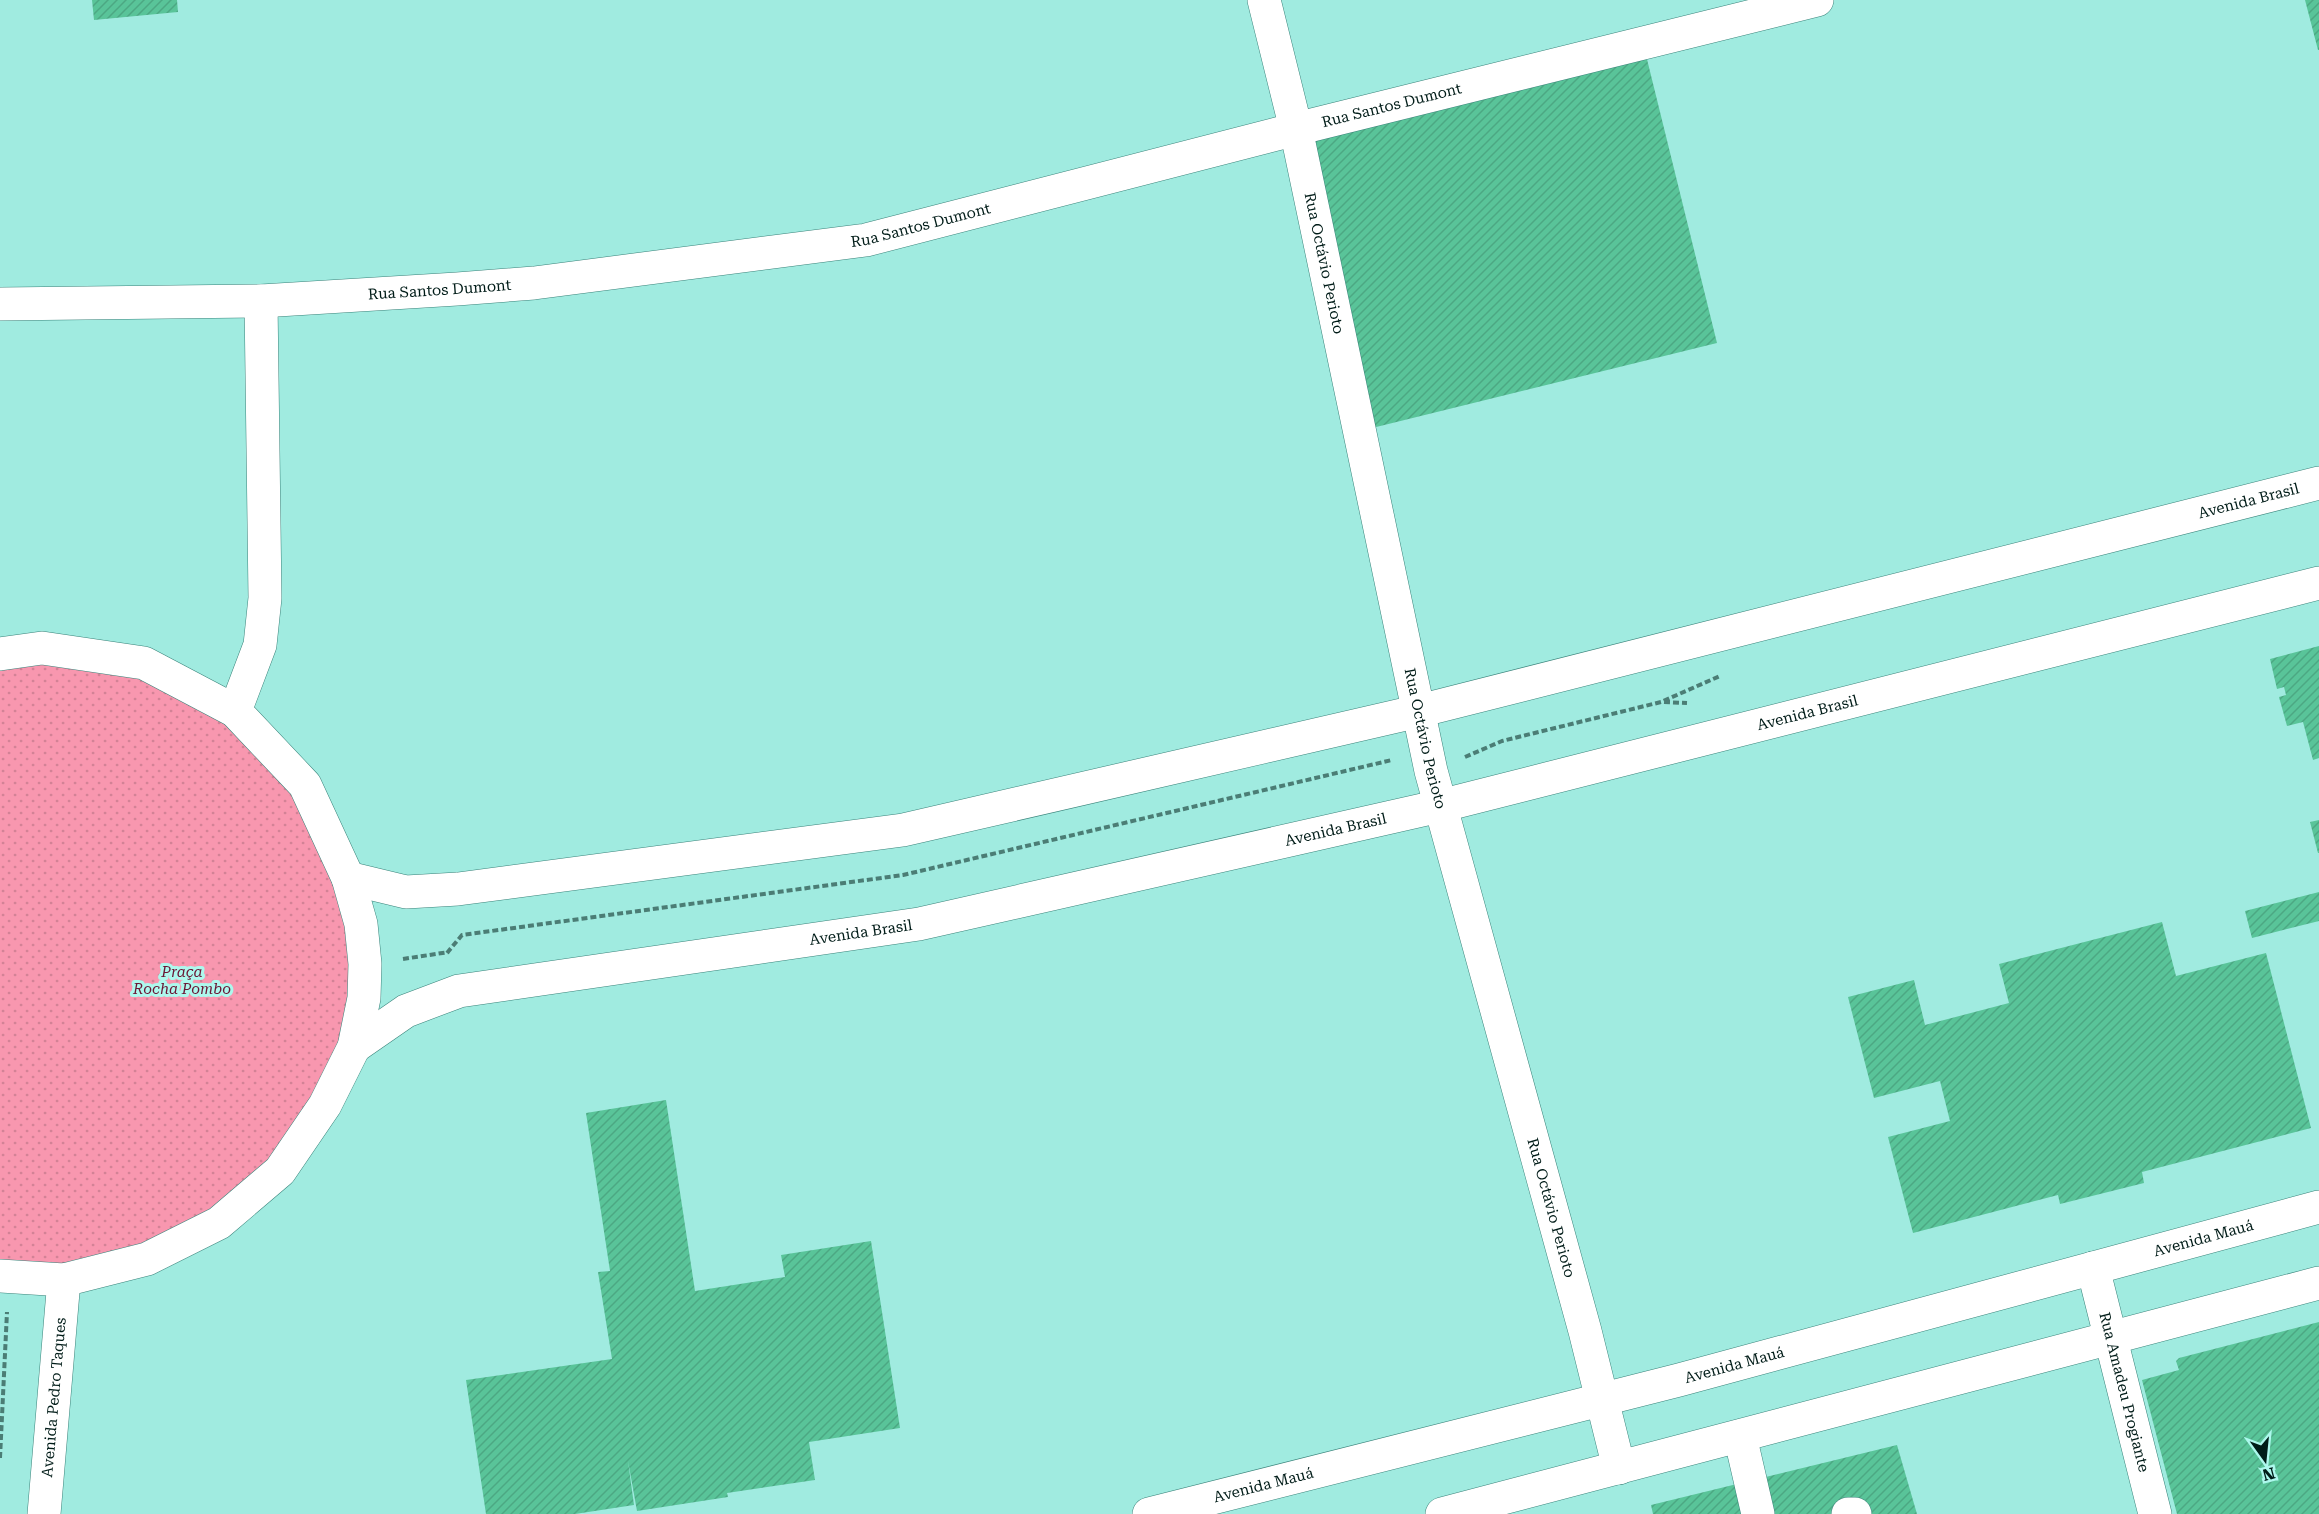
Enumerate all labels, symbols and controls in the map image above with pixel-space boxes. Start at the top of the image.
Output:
street label: Rua Santos Dumont [1320,79,1464,131]
street label: Rua Octávio Perioto [1301,191,1348,336]
street label: Rua Santos Dumont [850,199,993,251]
street label: Rua Santos Dumont [367,276,512,303]
street label: Avenida Brasil [2196,479,2301,522]
street label: Rua Octávio Perioto [1401,666,1450,811]
street label: Avenida Brasil [1755,691,1860,734]
street label: Avenida Brasil [1283,809,1389,850]
street label: Avenida Brasil [808,916,914,949]
park label: Praça Rocha Pombo [132,963,231,998]
street label: Rua Octávio Perioto [1523,1136,1579,1280]
street label: Avenida Mauá [2152,1216,2255,1260]
street label: Rua Amadeu Progiante [2095,1310,2153,1474]
street label: Avenida Pedro Taques [38,1317,70,1478]
street label: Avenida Mauá [1683,1343,1786,1387]
north arrow [2235,1430,2295,1490]
text: N [2260,1463,2277,1485]
street label: Avenida Mauá [1212,1464,1315,1506]

